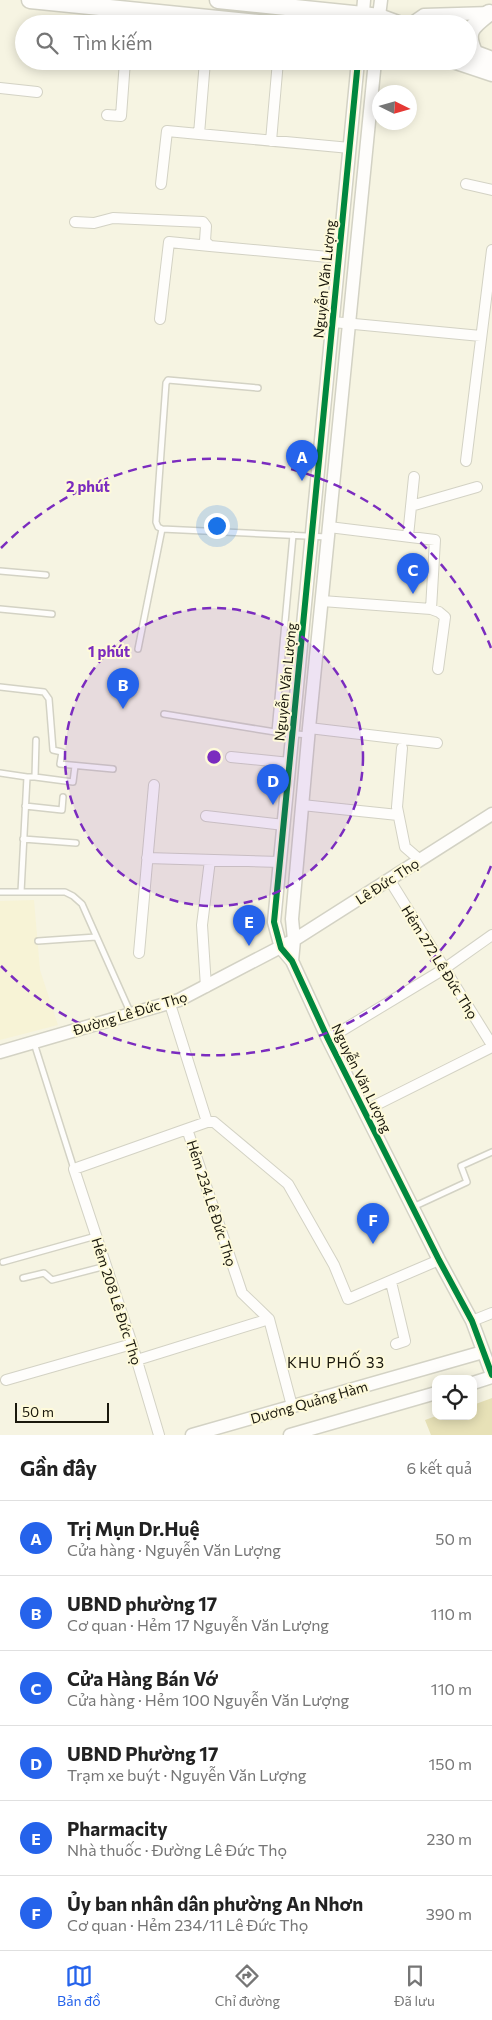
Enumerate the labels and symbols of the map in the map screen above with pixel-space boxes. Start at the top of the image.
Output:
north arrow [372,85,417,130]
street label: Nguyễn Văn Lượng [309,218,339,339]
pin: A [286,440,318,481]
text: 2 phút [66,477,110,495]
your location [204,513,230,539]
pin: C [397,553,429,594]
street label: Nguyễn Văn Lượng [270,621,300,742]
text: 1 phút [88,642,130,660]
pin: B [107,668,139,709]
centre of rings [205,748,223,766]
pin: D [257,764,289,805]
street label: Lê Đức Thọ [352,854,422,908]
street label: Hẻm 272 Lê Đức Thọ [398,902,482,1022]
pin: E [233,905,265,946]
street label: Đường Lê Đức Thọ [70,988,189,1039]
street label: Nguyễn Văn Lượng [328,1021,396,1136]
street label: Hẻm 234 Lê Đức Thọ [184,1138,240,1268]
pin: F [357,1203,389,1244]
street label: Hẻm 208 Lê Đức Thọ [88,1235,146,1367]
district label: KHU PHỐ 33 [287,1350,385,1371]
street label: Dương Quảng Hàm [248,1377,370,1427]
scale bar [15,1400,109,1423]

